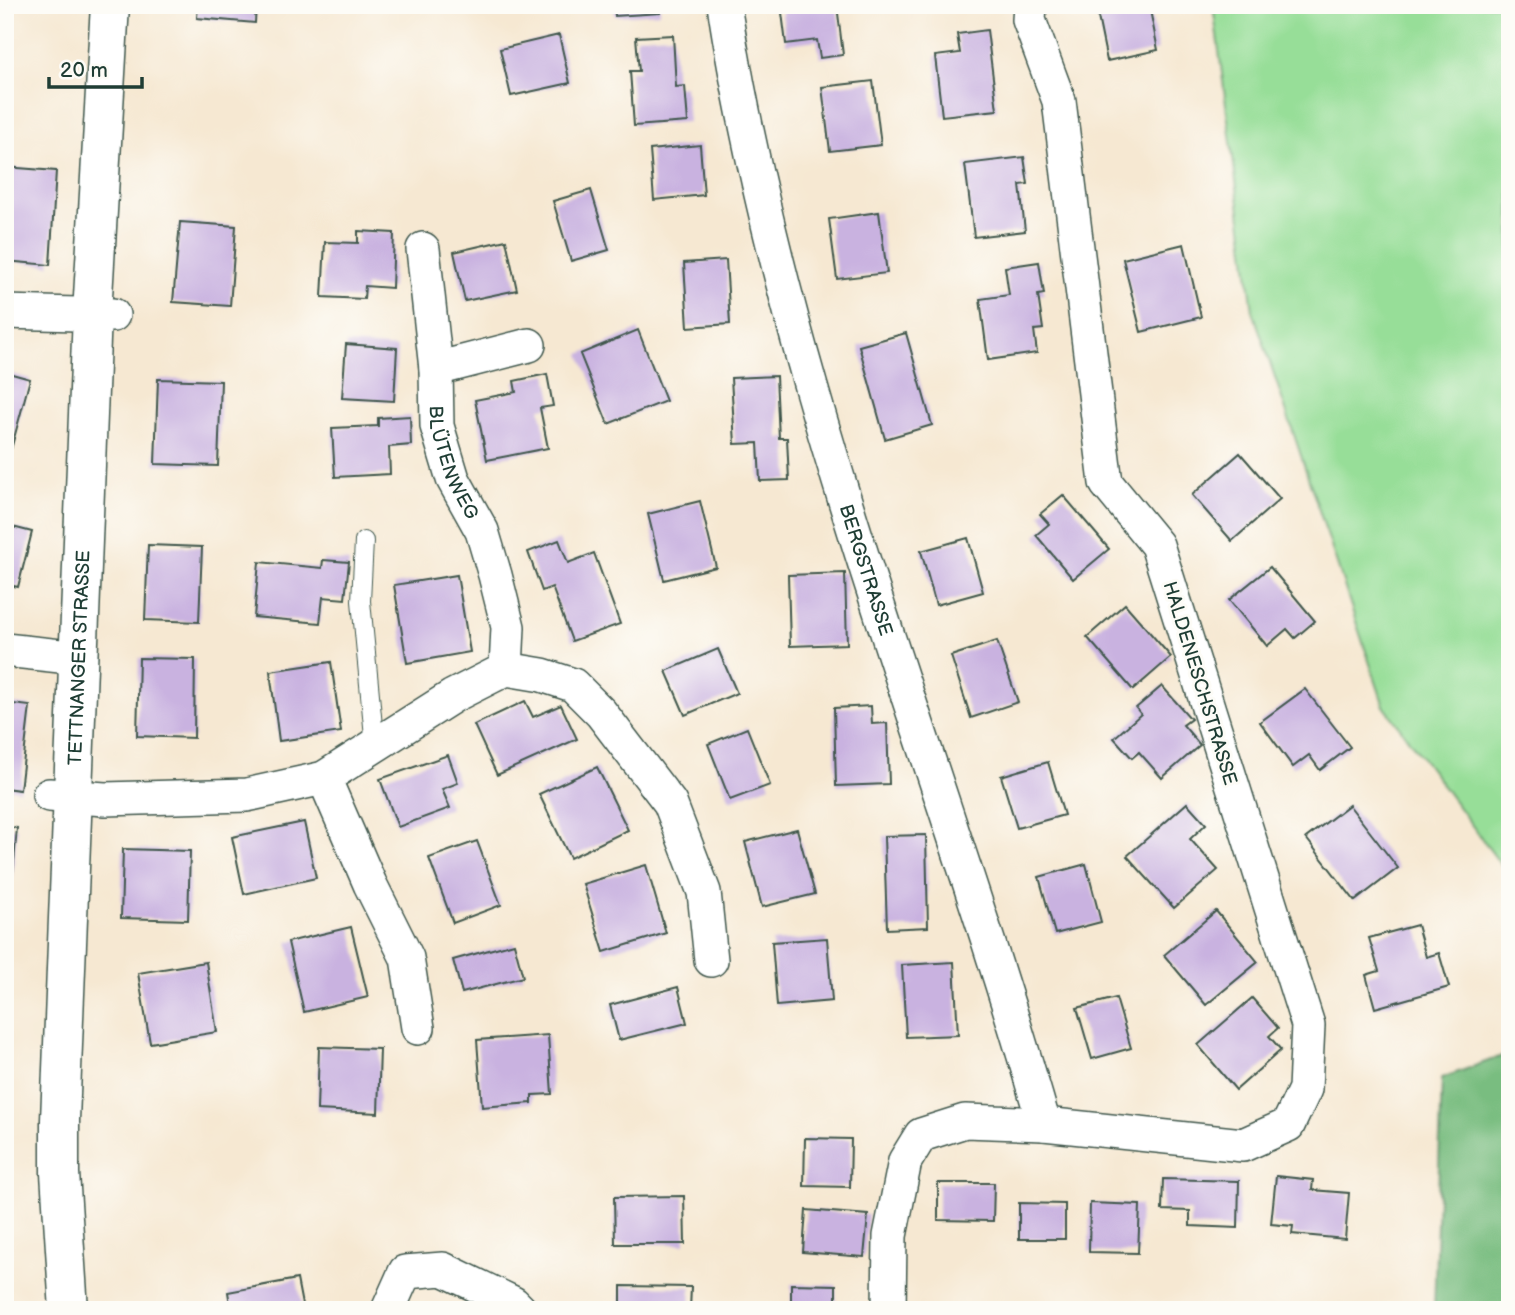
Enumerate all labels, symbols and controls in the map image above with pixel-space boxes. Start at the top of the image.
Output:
scale bar [49,46,142,90]
text: 20 m [60,58,108,83]
street label: BLÜTENWEG [424,405,483,524]
street label: BERGSTRASSE [834,502,897,639]
street label: TETTNANGER STRASSE [64,550,96,766]
street label: HALDENESCHSTRASSE [1158,579,1242,788]

